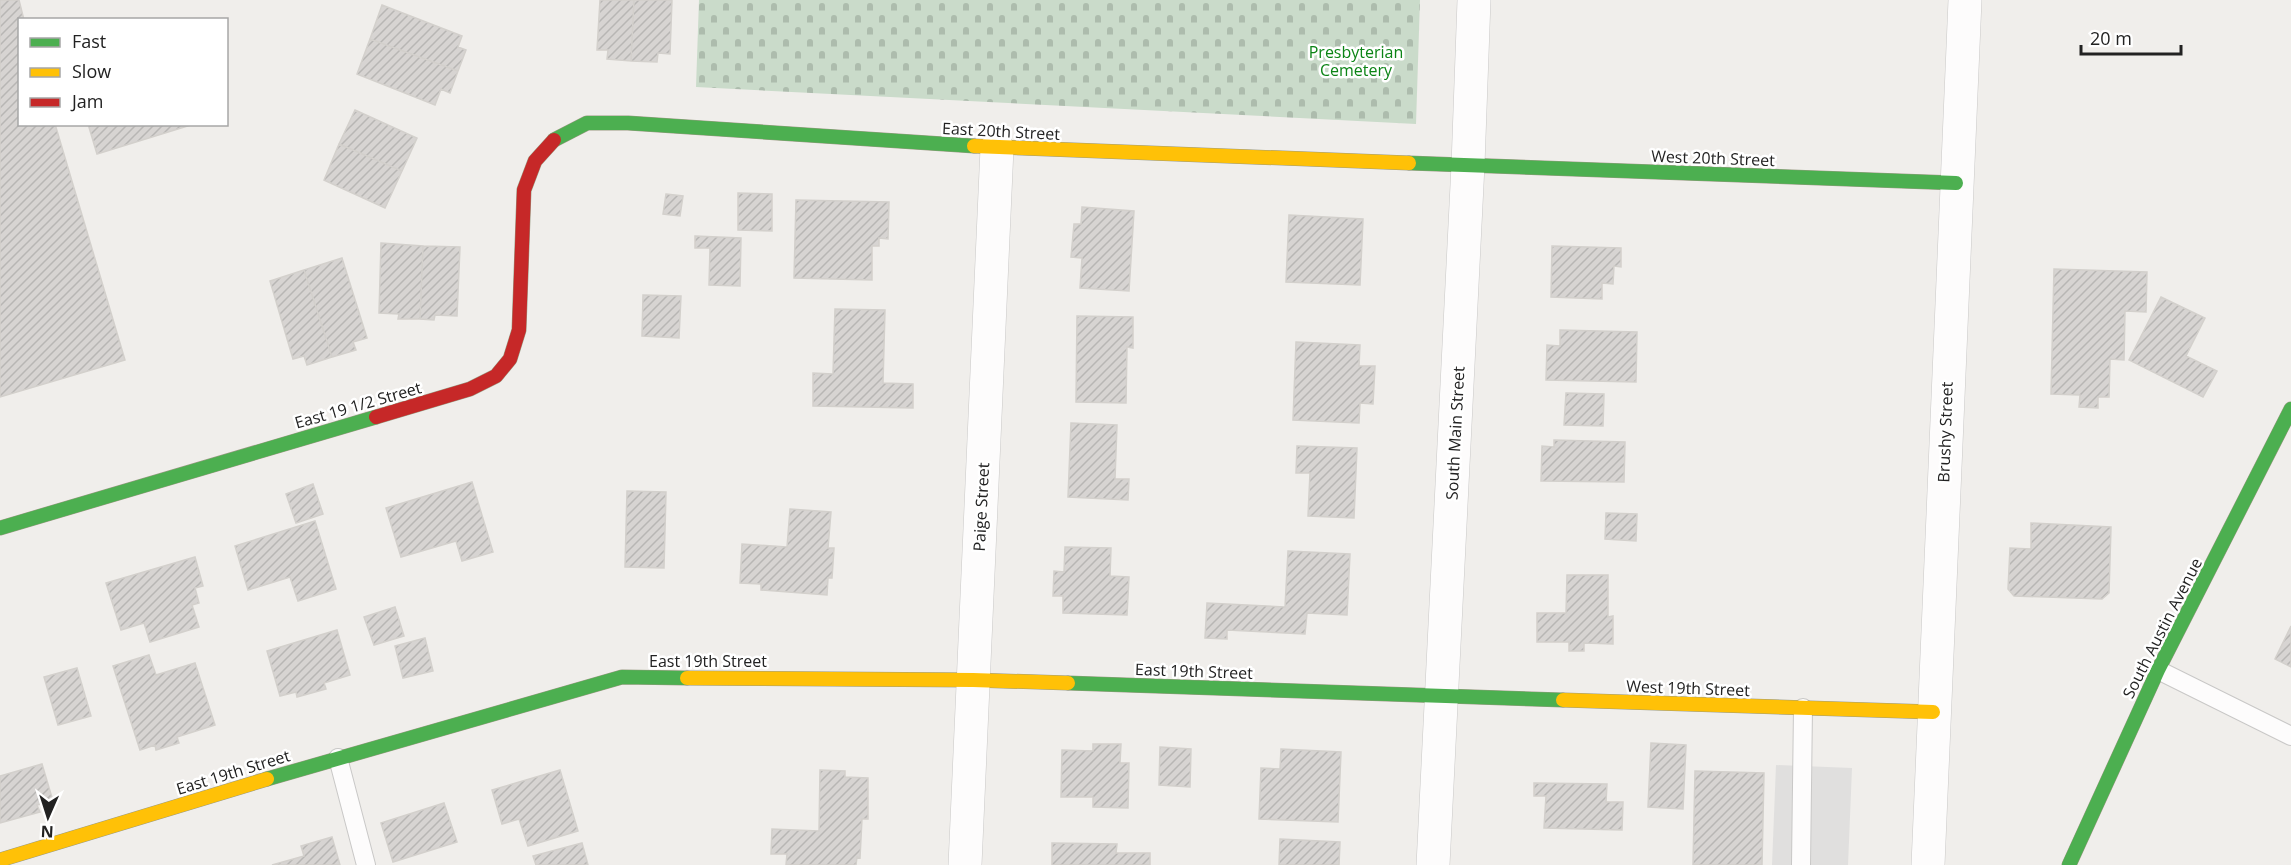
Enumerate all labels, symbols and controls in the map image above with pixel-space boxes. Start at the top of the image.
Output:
legend [18,18,228,126]
scale bar [2081,18,2182,56]
text: 20 m [2090,26,2132,50]
text: Fast [72,29,106,53]
park label: Presbyterian Cemetery [1309,41,1403,81]
text: Slow [72,59,111,83]
text: Jam [70,89,104,113]
street label: East 20th Street [942,117,1061,145]
street label: West 20th Street [1651,145,1776,171]
street label: South Main Street [1441,365,1470,500]
street label: East 19 1/2 Street [292,376,424,434]
street label: Brushy Street [1932,381,1958,483]
street label: Paige Street [968,462,994,552]
street label: South Austin Avenue [2117,554,2207,702]
street label: East 19th Street [649,650,767,672]
street label: East 19th Street [1135,658,1254,684]
street label: West 19th Street [1626,675,1751,701]
street label: East 19th Street [173,744,293,800]
north arrow [18,787,78,847]
text: N [40,821,54,843]

